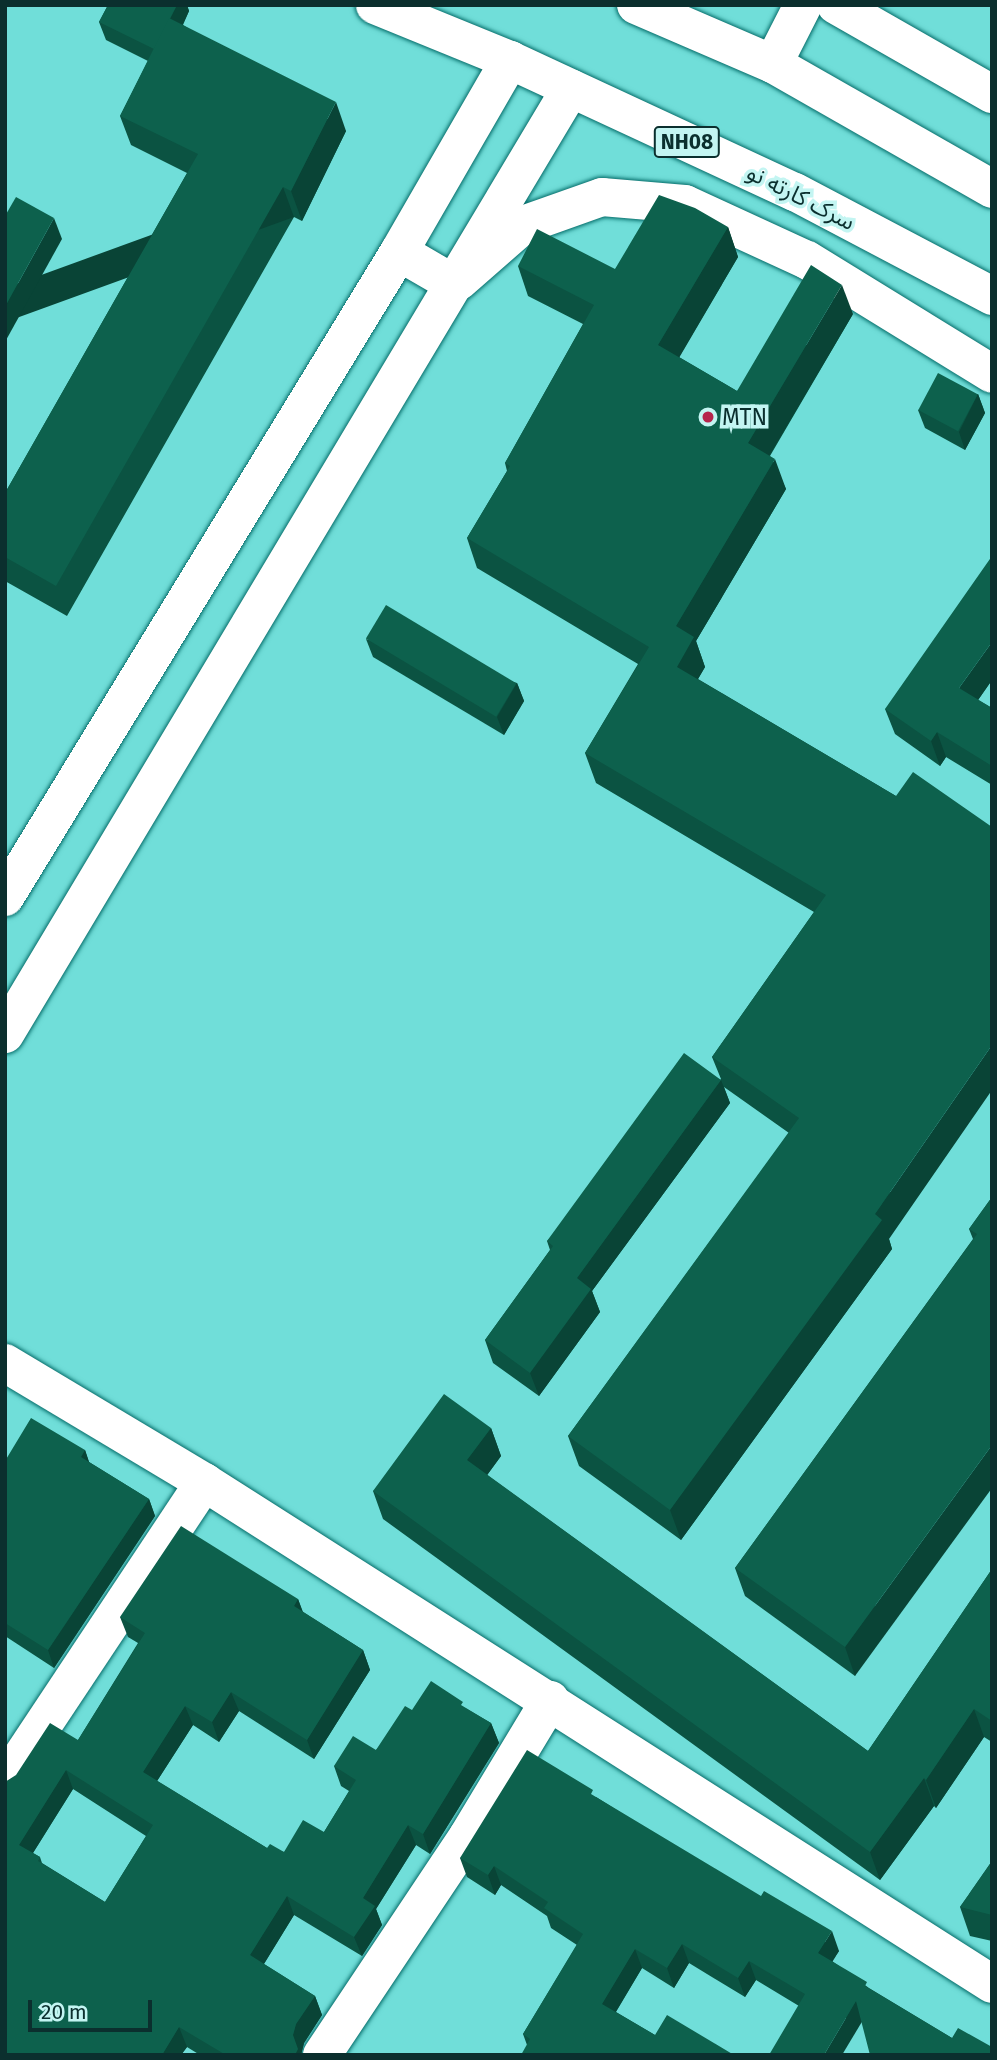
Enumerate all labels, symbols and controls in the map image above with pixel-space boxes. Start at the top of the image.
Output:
road number: NH08 [654,124,720,160]
street label: سرک کارته نو [742,158,860,236]
place label: MTN [722,403,767,431]
marker: MTN [700,409,716,425]
scale bar [32,1986,156,2030]
text: 20 m [41,1999,87,2025]

